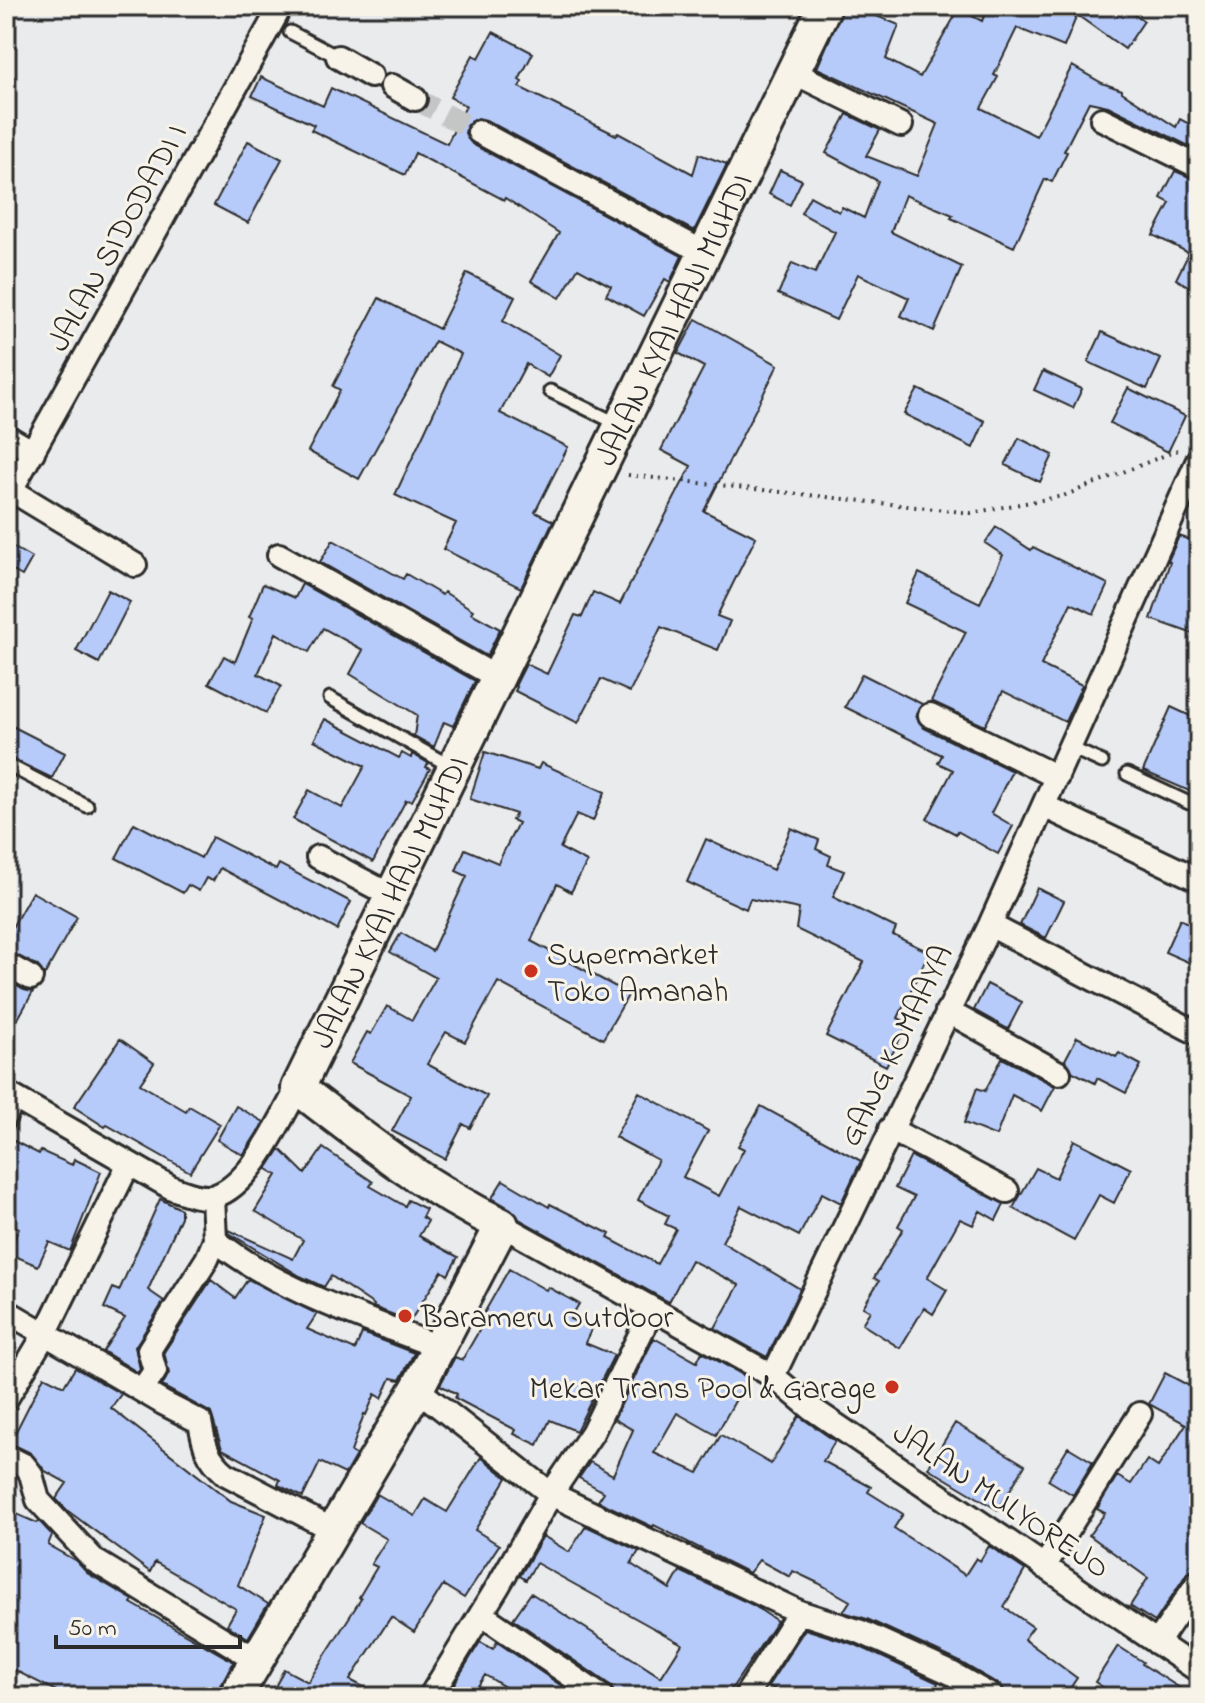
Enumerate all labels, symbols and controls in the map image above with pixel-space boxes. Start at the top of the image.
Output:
street label: JALAN SIDODADI I [37,116,201,361]
street label: JALAN KYAI HAJI MUHDI [584,166,767,475]
street label: JALAN KYAI HAJI MUHDI [301,749,483,1058]
place label: Supermarket Toko Amanah [547,933,728,1017]
street label: GANG KOMAAYA [829,938,967,1155]
marker: Supermarket Toko Amanah [522,962,540,980]
place label: Barameru Outdoor [420,1296,674,1343]
marker: Barameru Outdoor [396,1307,414,1325]
place label: Mekar Trans Pool & Garage [529,1367,877,1414]
marker: Mekar Trans Pool & Garage [883,1378,901,1396]
street label: JALAN MULYOREJO [882,1412,1118,1592]
scale bar [56,1599,240,1649]
text: 50 m [68,1612,117,1647]

